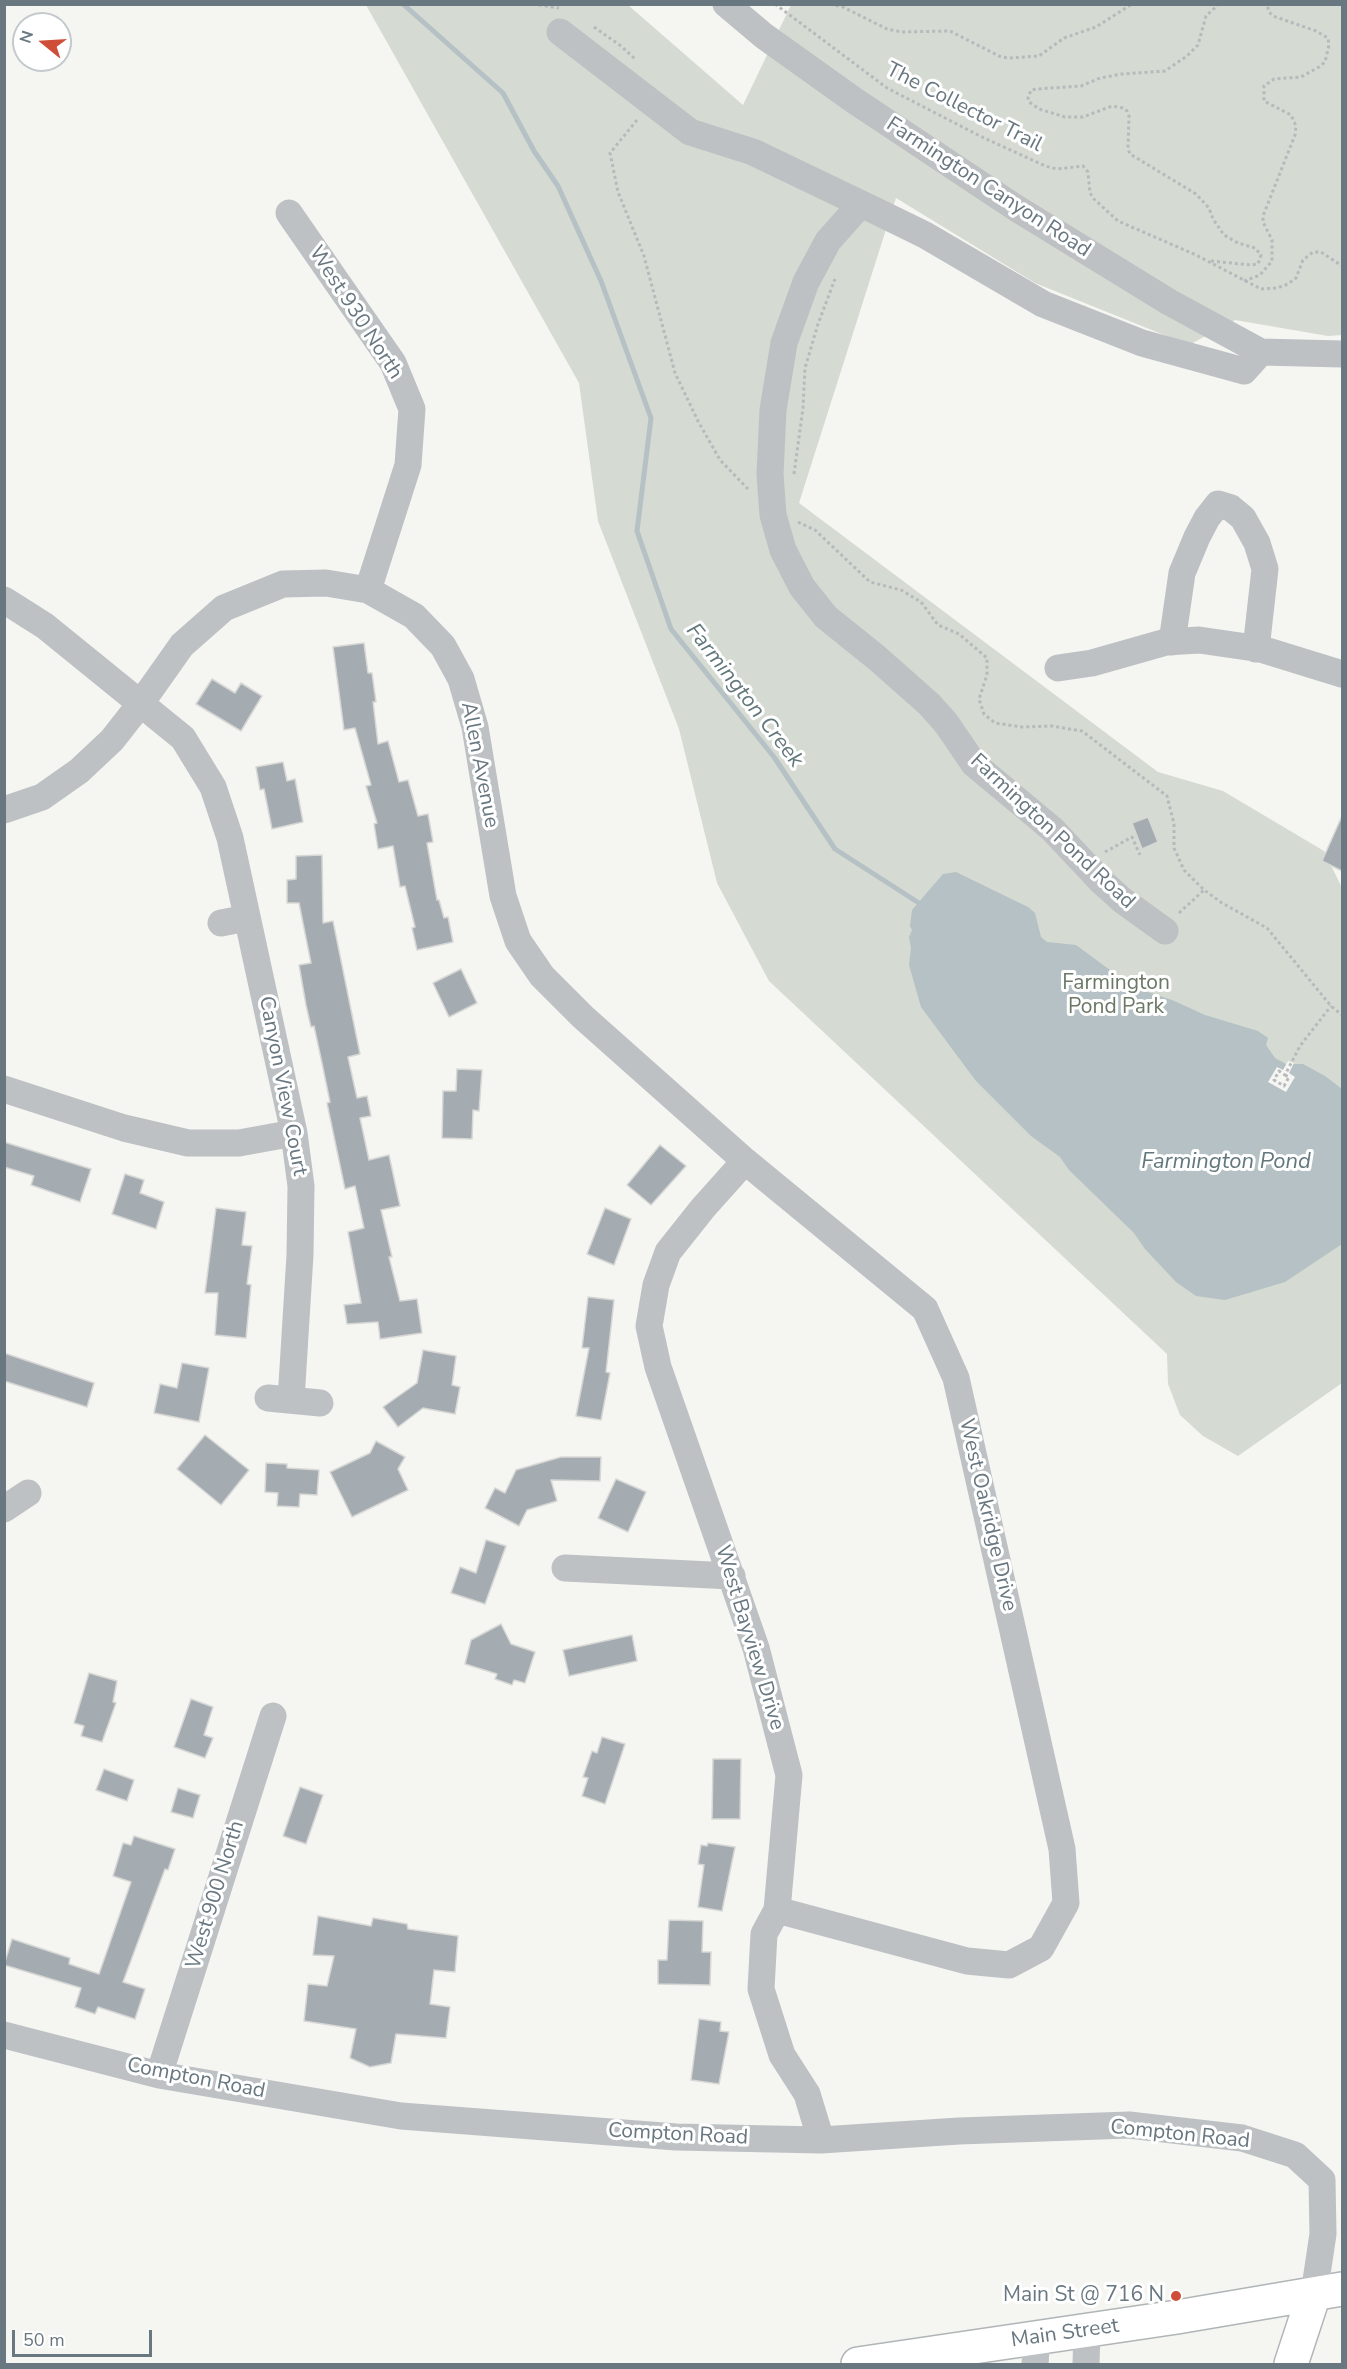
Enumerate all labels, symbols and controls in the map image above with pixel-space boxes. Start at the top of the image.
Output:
north arrow [12,12,72,72]
text: N [14,28,39,46]
street label: The Collector Trail [882,58,1046,158]
street label: Farmington Canyon Road [881,113,1095,263]
street label: West 930 North [303,242,407,384]
water label: Farmington Creek [680,619,808,773]
street label: Allen Avenue [454,700,504,830]
street label: Farmington Pond Road [964,749,1140,915]
park label: Farmington Pond Park [1062,971,1170,1021]
street label: Canyon View Court [252,994,312,1178]
water label: Farmington Pond [1141,1150,1311,1176]
street label: West Oakridge Drive [953,1416,1021,1614]
street label: West Bayview Drive [709,1543,789,1733]
street label: West 900 North [182,1818,250,1972]
street label: Compton Road [125,2053,267,2105]
street label: Compton Road [1109,2115,1251,2155]
street label: Compton Road [607,2119,749,2151]
place label: Main St @ 716 N [1003,2283,1164,2309]
marker: Main St @ 716 N [1169,2289,1183,2303]
street label: Main Street [1009,2314,1121,2354]
scale bar [15,2318,154,2356]
text: 50 m [23,2328,65,2352]

